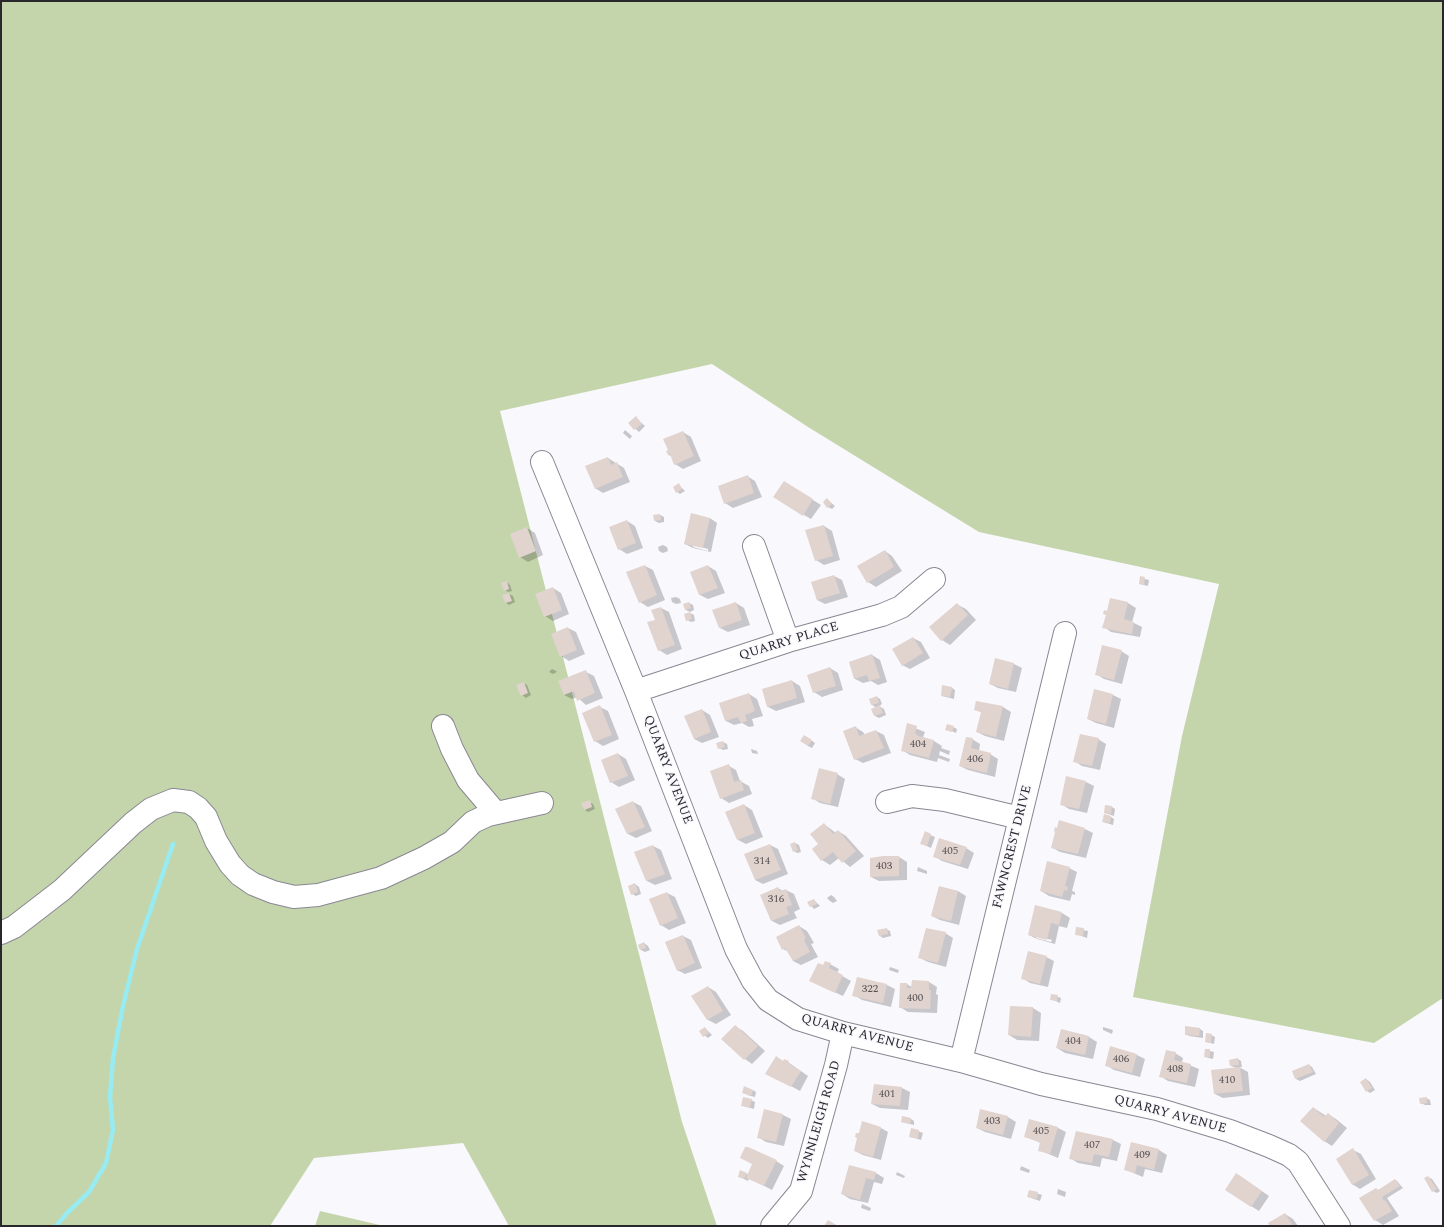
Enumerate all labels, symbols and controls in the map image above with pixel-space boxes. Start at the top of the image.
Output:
street label: QUARRY PLACE [737,619,841,665]
street label: QUARRY AVENUE [639,713,695,827]
house number: 404 [910,738,926,752]
house number: 406 [967,753,983,767]
street label: FAWNCREST DRIVE [990,784,1036,910]
house number: 405 [942,845,958,859]
house number: 314 [754,855,770,869]
house number: 403 [876,860,892,874]
house number: 316 [768,893,784,907]
house number: 322 [862,983,878,997]
house number: 400 [907,992,923,1006]
street label: QUARRY AVENUE [799,1012,915,1056]
house number: 404 [1065,1035,1081,1049]
house number: 406 [1113,1053,1129,1067]
street label: WYNNLEIGH ROAD [795,1059,845,1185]
house number: 408 [1167,1063,1183,1077]
house number: 410 [1219,1074,1235,1088]
house number: 401 [879,1088,895,1102]
street label: QUARRY AVENUE [1112,1093,1228,1137]
house number: 403 [984,1115,1000,1129]
house number: 405 [1033,1125,1049,1139]
house number: 407 [1084,1139,1100,1153]
house number: 409 [1134,1149,1150,1163]

